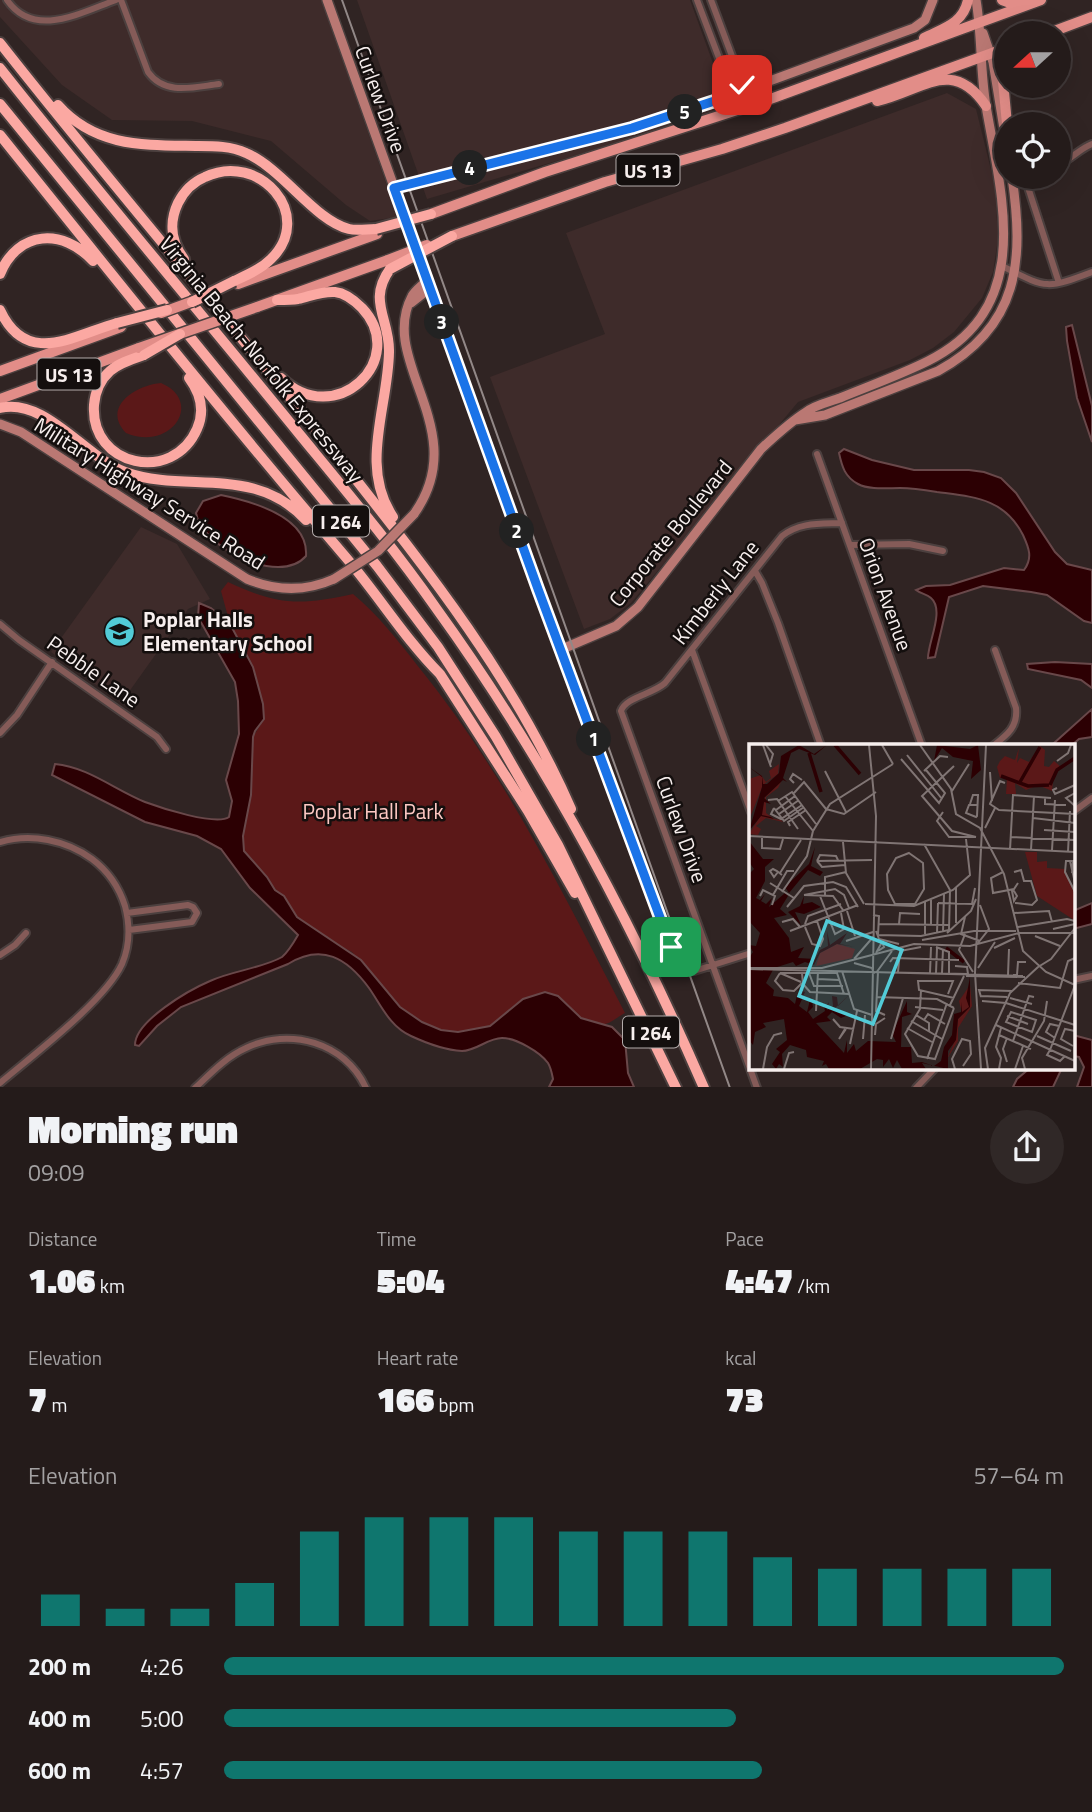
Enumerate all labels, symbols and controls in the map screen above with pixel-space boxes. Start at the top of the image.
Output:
north arrow [994,21,1071,98]
map controls [994,21,1071,189]
street label: Curlew Drive [347,41,415,157]
pin [712,55,772,115]
icon: check [723,66,761,104]
pin: 5 [668,94,702,130]
text: 5 [679,97,690,126]
button: locate [994,112,1071,189]
pin: 4 [452,150,488,186]
text: 4 [464,153,475,182]
road number: US 13 [616,154,680,186]
street label: Virginia Beach-Norfolk Expressway [152,229,372,489]
pin: 3 [424,304,460,340]
text: 3 [436,307,447,336]
road number: US 13 [38,358,100,390]
street label: Military Highway Service Road [28,409,272,577]
street label: Corporate Boulevard [601,453,739,613]
road number: I 264 [313,506,369,536]
pin: 2 [500,514,534,548]
text: 2 [511,516,522,545]
street label: Kimberly Lane [664,533,766,651]
street label: Orion Avenue [851,533,921,655]
place label: Poplar Halls Elementary School [143,603,313,659]
school or university icon: Poplar Halls Elementary School [103,614,137,648]
street label: Pebble Lane [41,627,147,715]
pin: 1 [576,722,612,756]
text: 1 [588,724,599,753]
inset map [749,744,1074,1070]
street label: Curlew Drive [648,771,716,887]
park label: Poplar Hall Park [303,795,444,827]
pin [641,917,701,977]
icon: arrive [652,928,690,966]
road number: I 264 [623,1016,679,1048]
text: Morning run [28,1100,238,1158]
button: share [990,1110,1064,1184]
text: 09:09 [28,1155,85,1190]
text: Distance [28,1224,97,1253]
text: Time [377,1224,416,1253]
text: Pace [725,1224,764,1253]
text: 1.06 [28,1253,96,1307]
text: 5:04 [377,1253,445,1307]
text: 4:47 [725,1253,793,1307]
text: km [96,1271,125,1300]
text: /km [793,1271,830,1300]
text: Elevation [28,1343,102,1372]
text: Heart rate [377,1343,458,1372]
text: kcal [725,1343,756,1372]
text: 7 [28,1372,47,1426]
text: 166 [377,1372,434,1426]
text: 73 [725,1372,764,1426]
text: m [47,1390,67,1419]
text: bpm [434,1390,475,1419]
text: Elevation [28,1458,117,1493]
text: 57–64 m [974,1458,1064,1493]
text: 200 m [28,1649,91,1684]
text: 4:26 [140,1649,184,1684]
text: 400 m [28,1701,91,1736]
text: 5:00 [140,1701,184,1736]
text: 600 m [28,1753,91,1788]
text: 4:57 [140,1753,184,1788]

